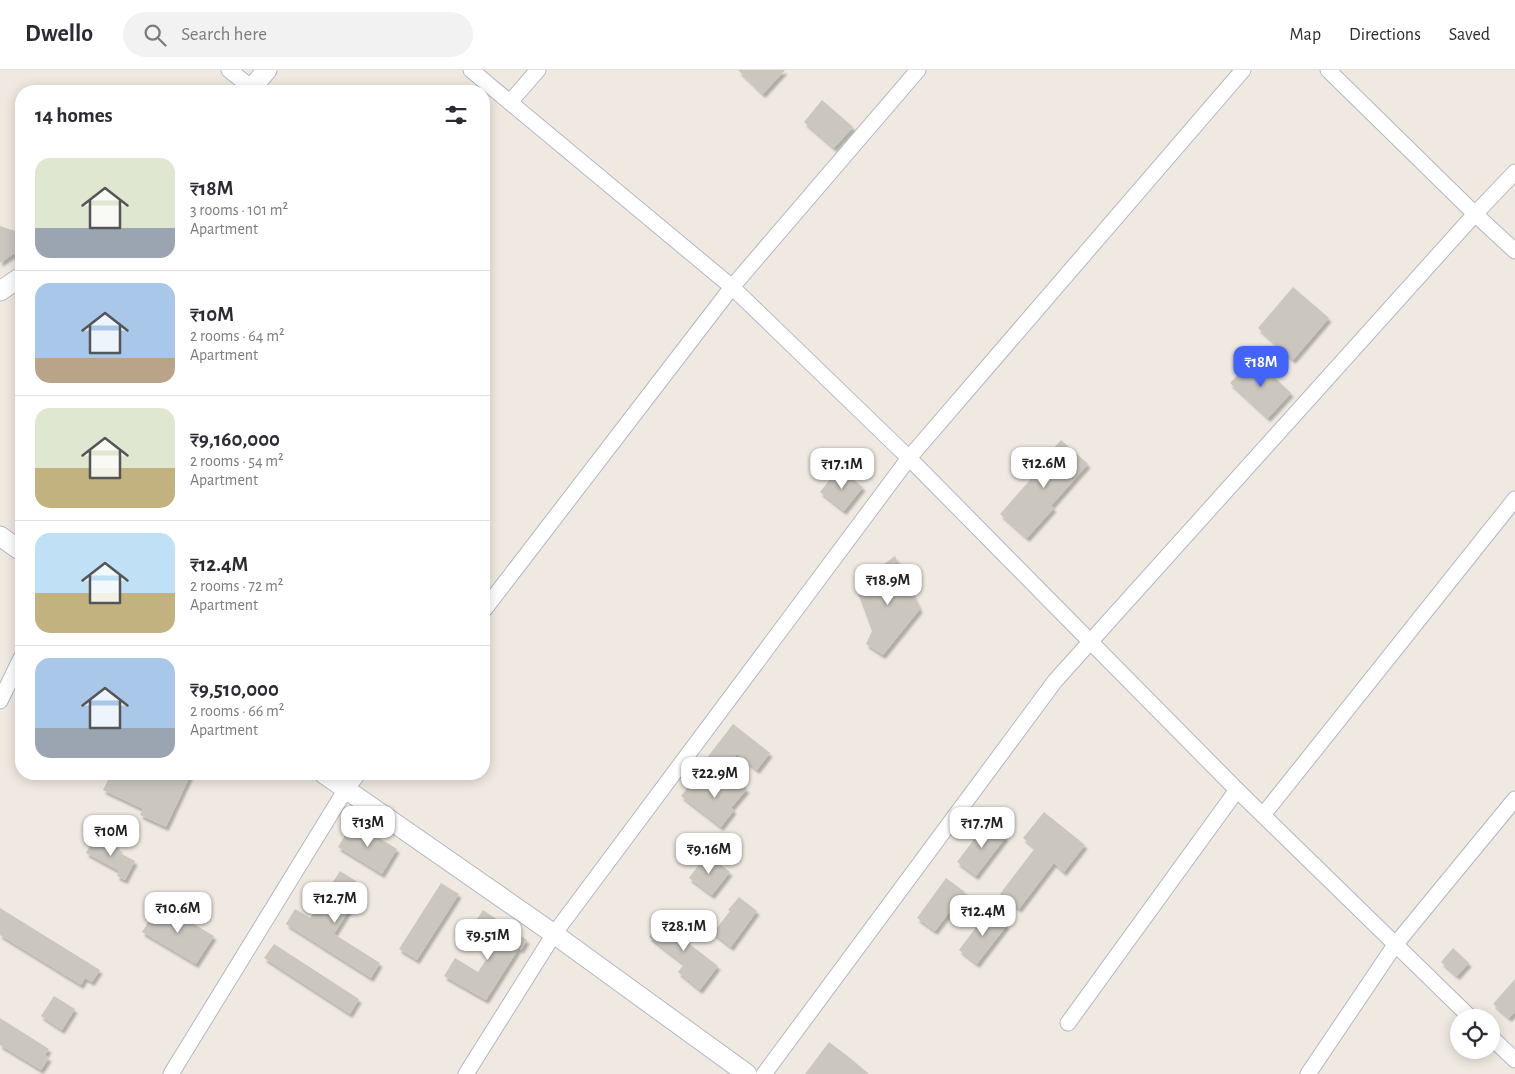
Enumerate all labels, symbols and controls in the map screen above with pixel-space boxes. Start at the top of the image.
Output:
search box [123,12,473,57]
icon: search [141,21,169,49]
text: Dwello [25,22,93,46]
text: Search here [181,25,267,44]
text: Map [1290,26,1321,44]
text: Directions [1349,26,1421,44]
text: Saved [1449,26,1490,44]
icon: filters [442,101,470,129]
text: 14 homes [35,105,113,126]
icon: home [75,178,135,238]
text: ₹18M [190,178,233,199]
text: 3 rooms · 101 m² [190,202,288,218]
text: Apartment [190,221,258,237]
icon: home [75,303,135,363]
text: ₹10M [190,304,234,325]
text: 2 rooms · 64 m² [190,328,285,344]
pin: ₹18M [1231,346,1291,388]
text: Apartment [190,347,258,363]
text: ₹18M [1244,354,1278,370]
icon: home [75,428,135,488]
text: ₹9,160,000 [190,429,280,450]
pin: ₹12.6M [1003,446,1085,489]
pin: ₹17.1M [801,448,883,490]
text: 2 rooms · 54 m² [190,453,284,469]
text: ₹12.6M [1022,455,1066,471]
text: ₹17.1M [821,456,863,472]
text: Apartment [190,472,258,488]
icon: home [75,553,135,613]
text: ₹12.4M [190,554,248,575]
pin: ₹18.9M [847,564,929,606]
text: ₹18.9M [866,572,910,588]
text: 2 rooms · 72 m² [190,578,283,594]
text: Apartment [190,597,258,613]
icon: home [75,678,135,738]
text: ₹9,510,000 [190,679,279,700]
text: 2 rooms · 66 m² [190,703,284,719]
text: Apartment [190,722,258,738]
pin: ₹22.9M [674,756,756,799]
text: ₹22.9M [692,765,738,781]
pin: ₹13M [338,806,398,848]
pin: ₹17.7M [941,806,1023,849]
pin: ₹10M [81,814,141,857]
text: ₹13M [352,814,384,830]
text: ₹17.7M [961,815,1003,831]
text: ₹10M [94,823,128,839]
pin: ₹9.16M [668,832,750,875]
text: ₹9.16M [687,841,731,857]
pin: ₹12.7M [294,882,376,924]
text: ₹12.7M [313,890,357,906]
pin: ₹10.6M [137,892,219,934]
pin: ₹12.4M [942,894,1024,937]
text: ₹10.6M [156,900,200,916]
text: ₹12.4M [961,903,1005,919]
pin: ₹28.1M [643,910,725,952]
pin: ₹9.51M [447,918,529,961]
text: ₹28.1M [662,918,706,934]
text: ₹9.51M [466,927,510,943]
map controls [1450,1009,1500,1059]
button: locate [1450,1009,1500,1059]

